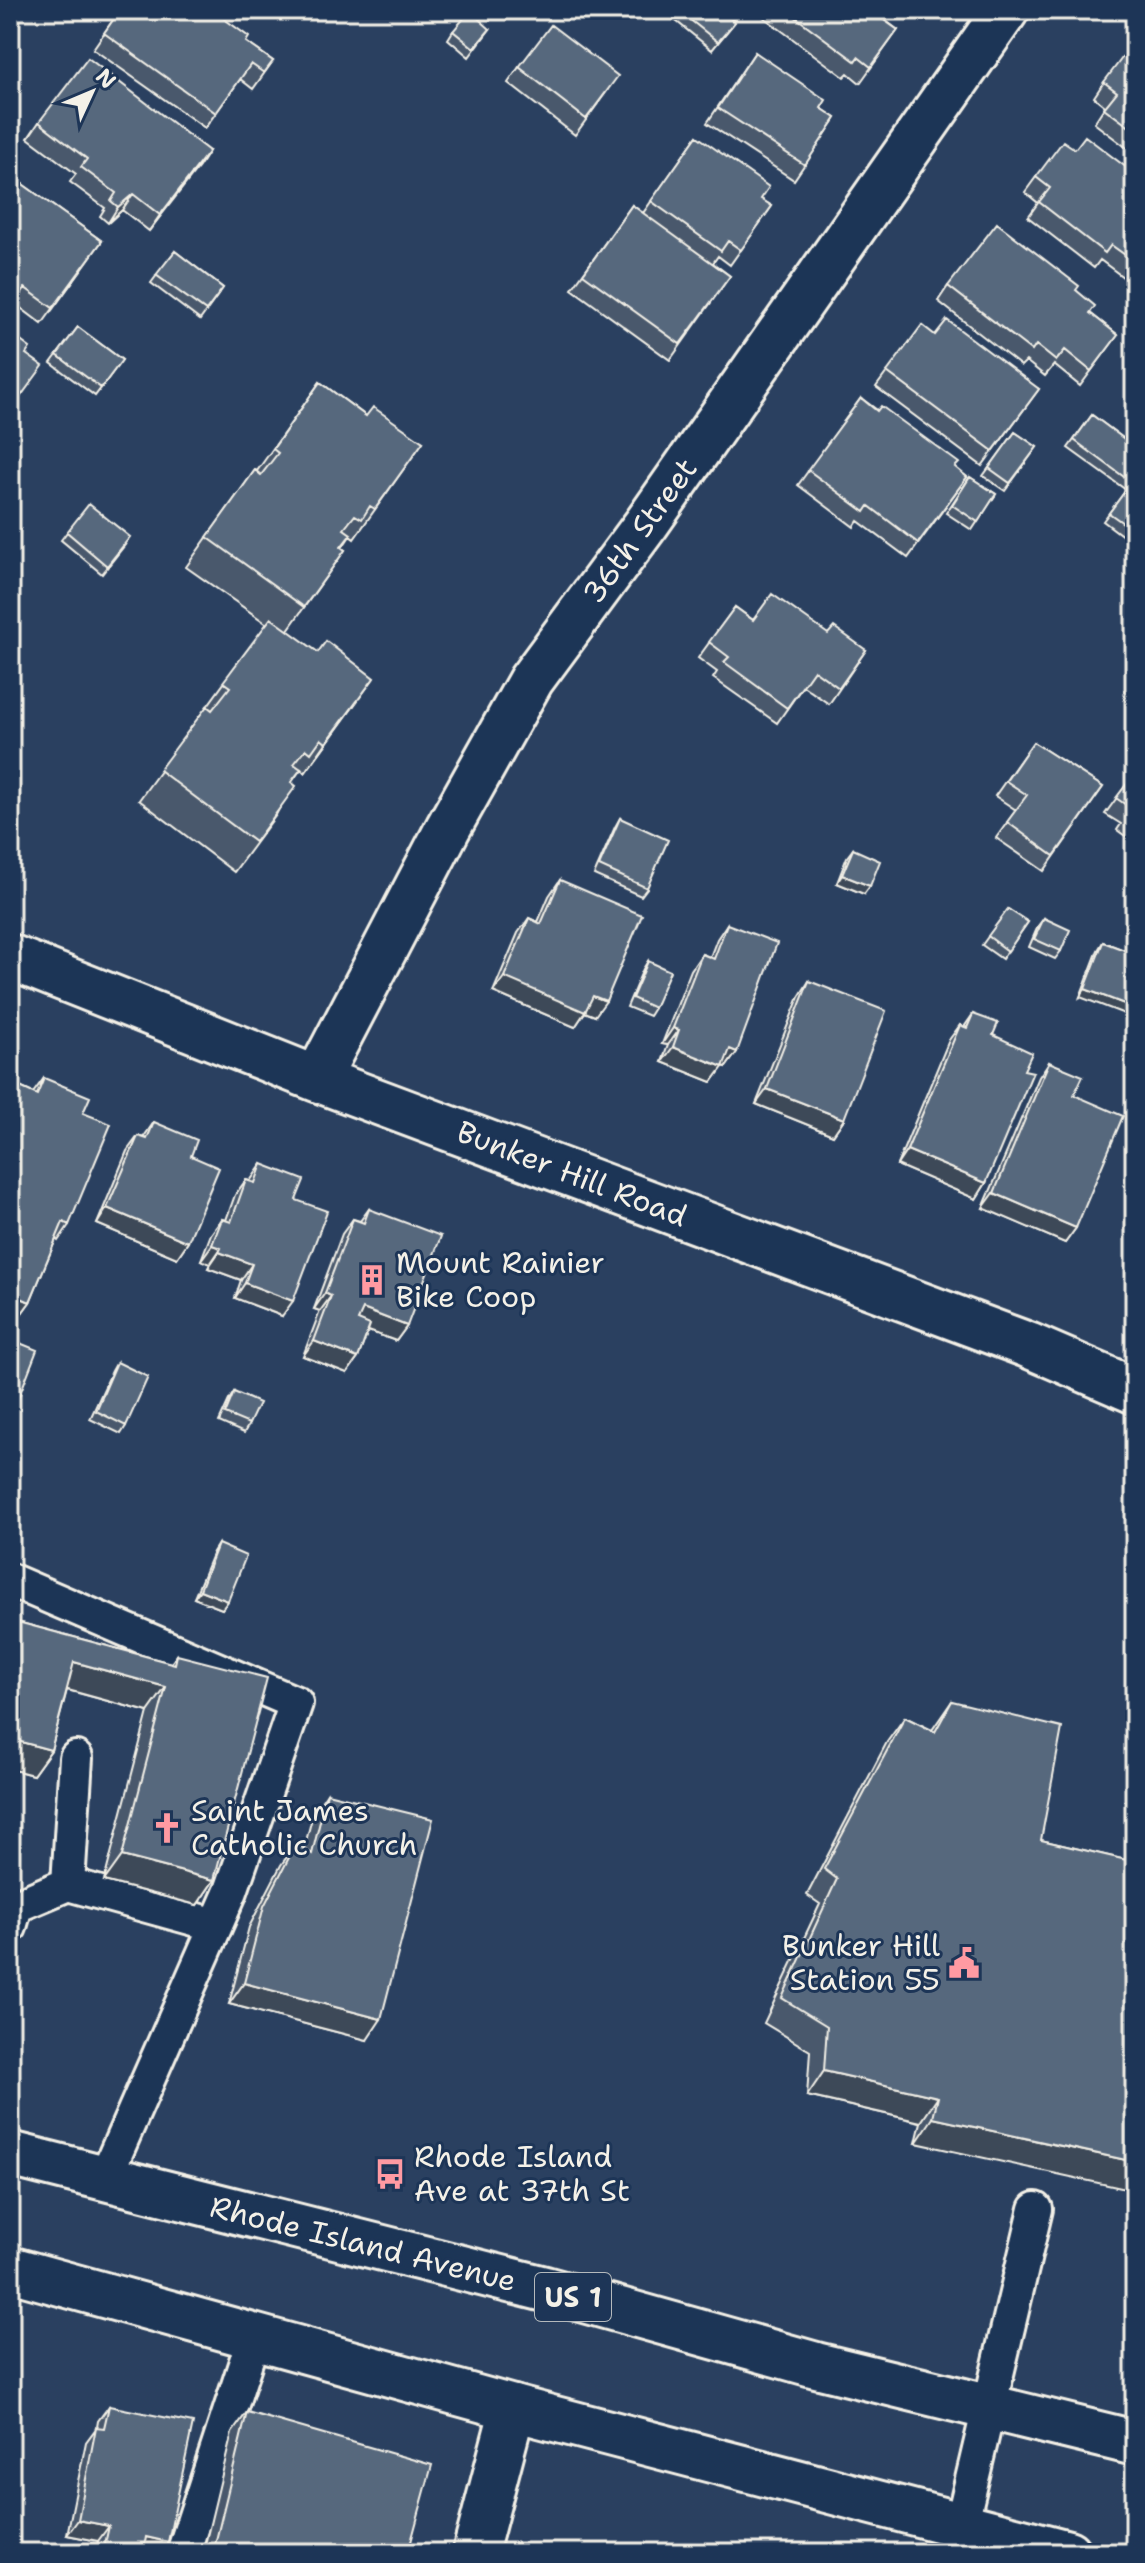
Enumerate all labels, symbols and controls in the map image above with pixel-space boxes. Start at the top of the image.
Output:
north arrow [52,52,132,132]
text: N [90,62,123,95]
street label: 36th Street [573,450,706,612]
street label: Bunker Hill Road [451,1111,693,1236]
place label: Mount Rainier Bike Coop [396,1242,605,1317]
building icon: Mount Rainier Bike Coop [355,1263,389,1297]
place label: Saint James Catholic Church [191,1790,418,1865]
church icon: Saint James Catholic Church [150,1811,184,1845]
place label: Bunker Hill Station 55 [782,1925,940,2000]
public building icon: Bunker Hill Station 55 [947,1946,981,1980]
place label: Rhode Island Ave at 37th St [414,2136,630,2211]
bus stop icon: Rhode Island Ave at 37th St [373,2157,407,2191]
street label: Rhode Island Avenue [206,2186,521,2301]
road number: US 1 [535,2273,611,2321]

